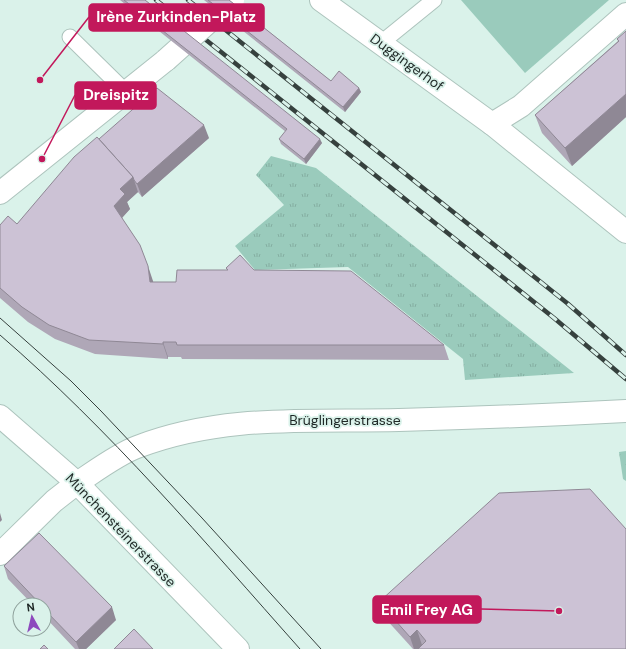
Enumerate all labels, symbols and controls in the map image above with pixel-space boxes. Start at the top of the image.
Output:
callout: Irène Zurkinden-Platz [89,4,264,31]
text: Irène Zurkinden-Platz [96,7,256,27]
street label: Duggingerhof [367,29,447,95]
callout: Dreispitz [75,82,156,109]
text: Dreispitz [83,85,149,105]
street label: Brüglingerstrasse [289,411,401,429]
street label: Münchensteinerstrasse [62,469,180,591]
callout: Emil Frey AG [373,596,481,623]
north arrow [12,597,52,637]
text: N [26,600,36,615]
text: Emil Frey AG [381,600,473,620]

